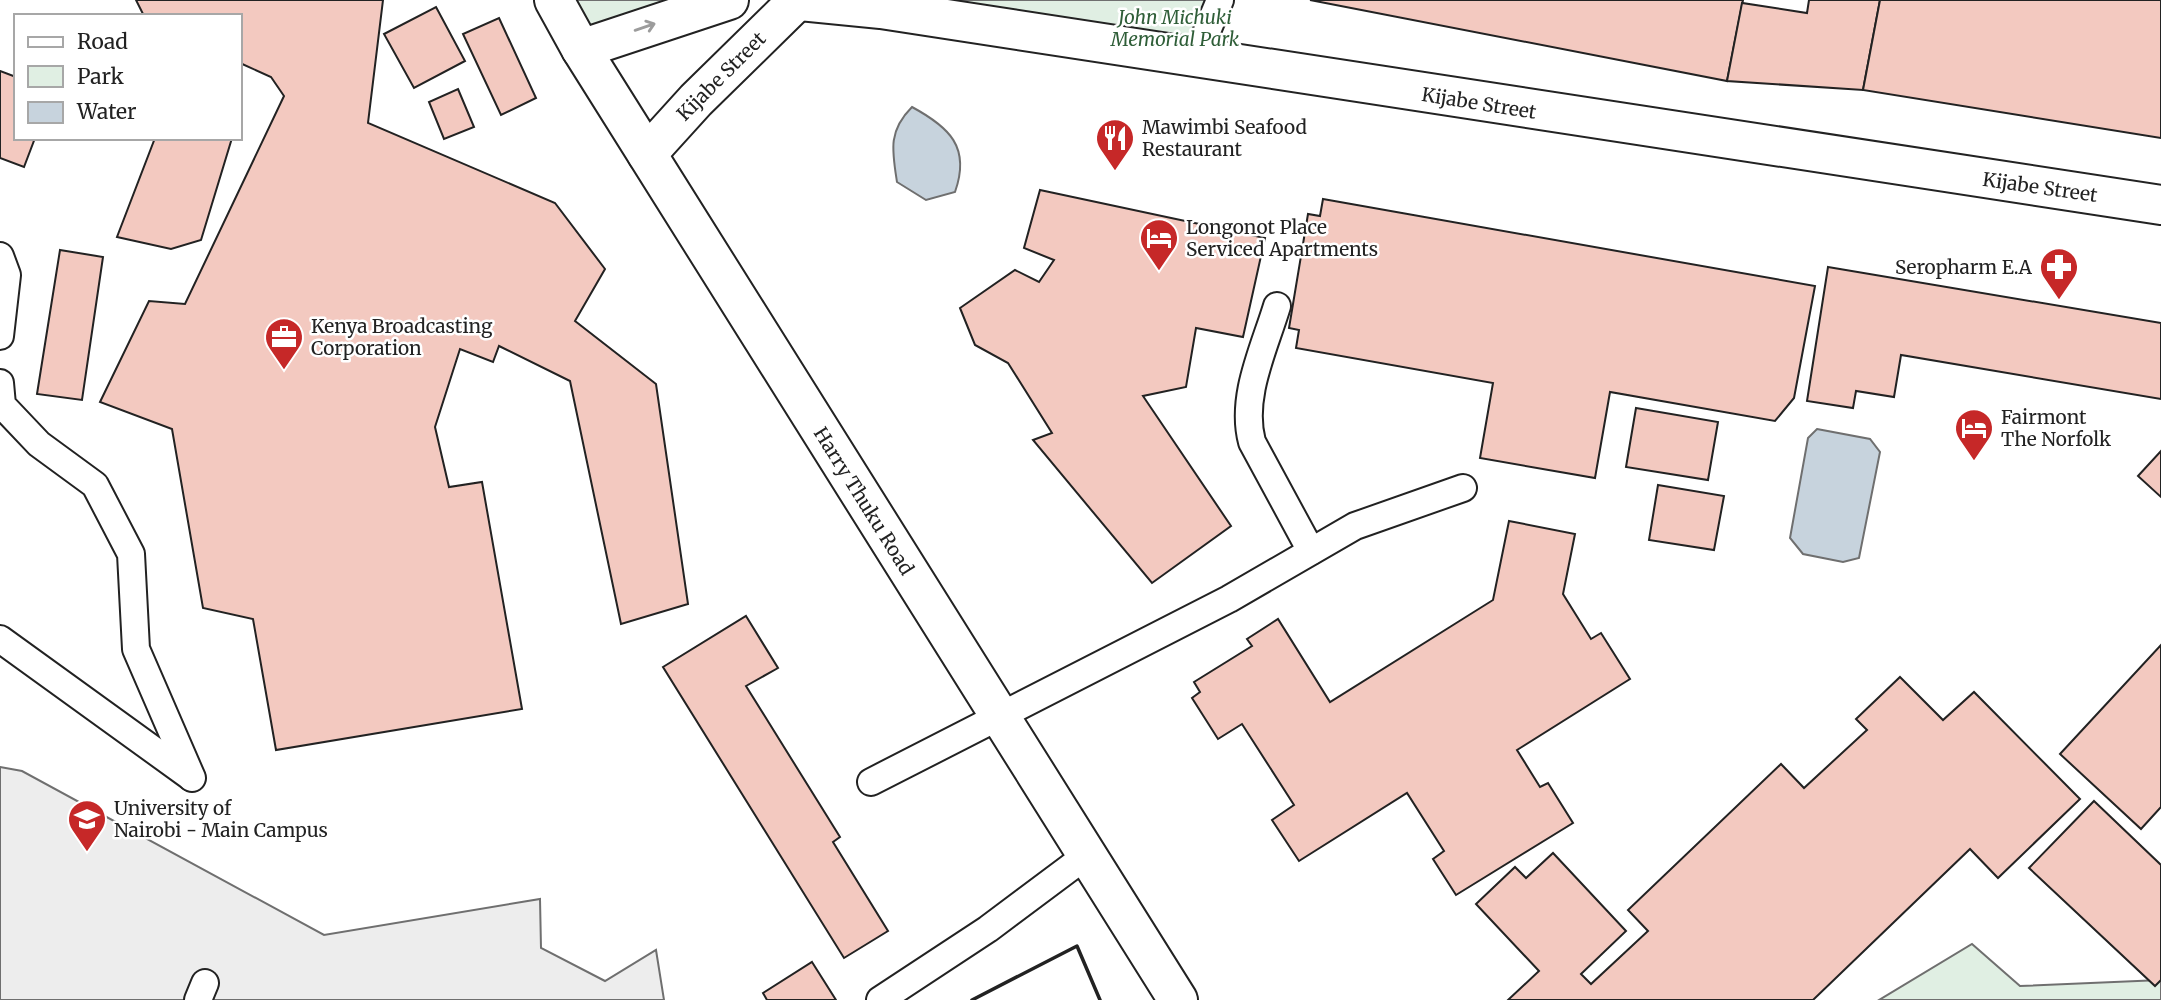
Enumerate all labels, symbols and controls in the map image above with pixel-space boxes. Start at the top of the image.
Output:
park label: John Michuki Memorial Park [1110,5,1240,51]
legend [14,14,242,140]
one-way arrow [634,20,656,32]
street label: Kijabe Street [672,26,771,125]
text: Road [77,28,128,55]
text: Park [77,63,124,90]
street label: Kijabe Street [1420,82,1539,124]
text: Water [76,98,136,125]
place label: Mawimbi Seafood Restaurant [1142,115,1307,161]
restaurant icon: Mawimbi Seafood Restaurant [1094,117,1136,172]
street label: Kijabe Street [1981,167,2100,207]
place label: Longonot Place Serviced Apartments [1186,215,1378,261]
hotel icon: Longonot Place Serviced Apartments [1138,217,1180,272]
pharmacy icon: Seropharm E.A [2038,246,2080,301]
place label: Seropharm E.A [1895,255,2033,279]
place label: Kenya Broadcasting Corporation [311,314,493,360]
office icon: Kenya Broadcasting Corporation [263,316,305,371]
place label: Fairmont The Norfolk [2001,405,2111,451]
hotel icon: Fairmont The Norfolk [1953,407,1995,462]
street label: Harry Thuku Road [809,423,919,579]
place label: University of Nairobi - Main Campus [114,796,328,842]
school or university icon: University of Nairobi - Main Campus [66,798,108,853]

